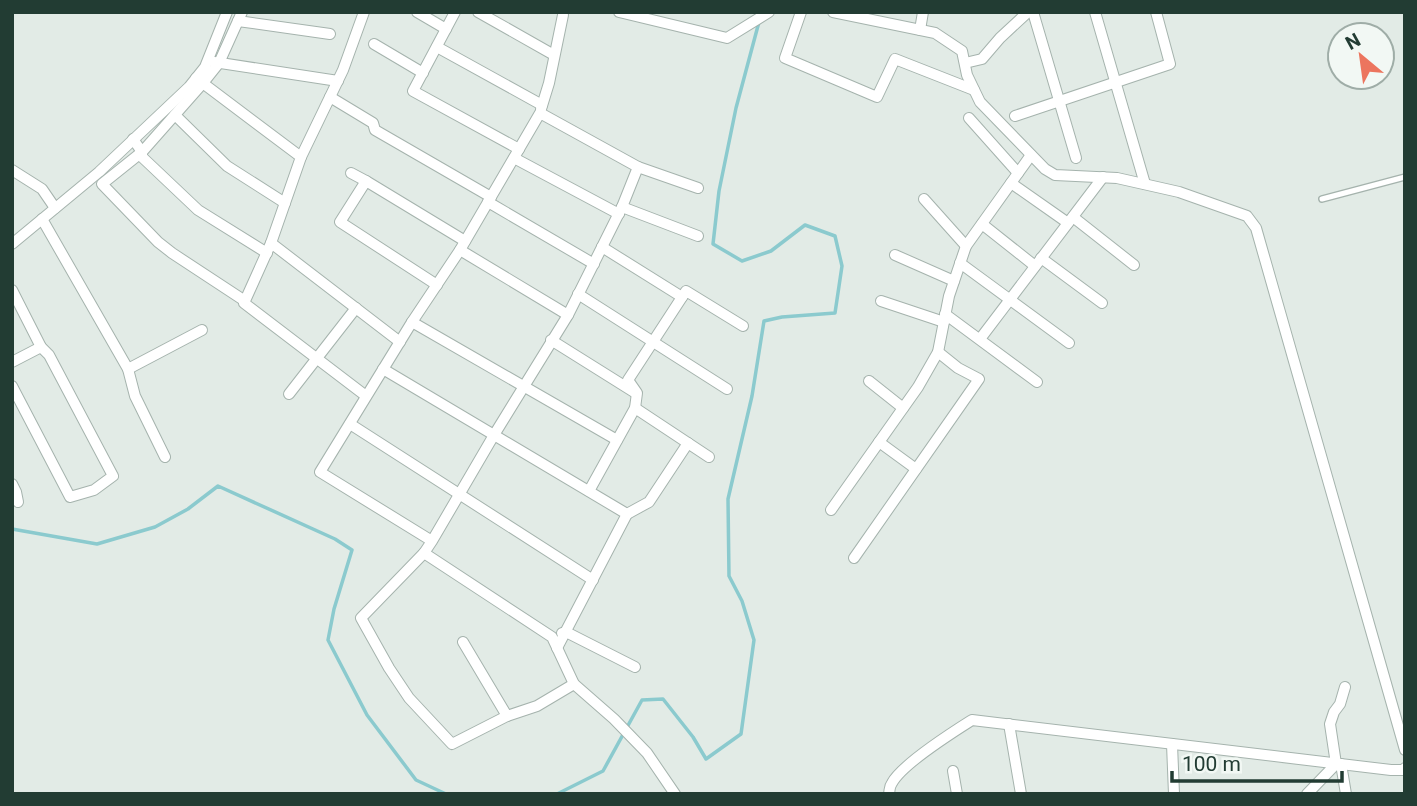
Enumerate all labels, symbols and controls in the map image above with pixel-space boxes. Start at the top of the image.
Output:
north arrow [1326,21,1396,91]
text: N [1342,28,1364,55]
scale bar [1172,740,1342,784]
text: 100 m [1182,752,1241,776]

